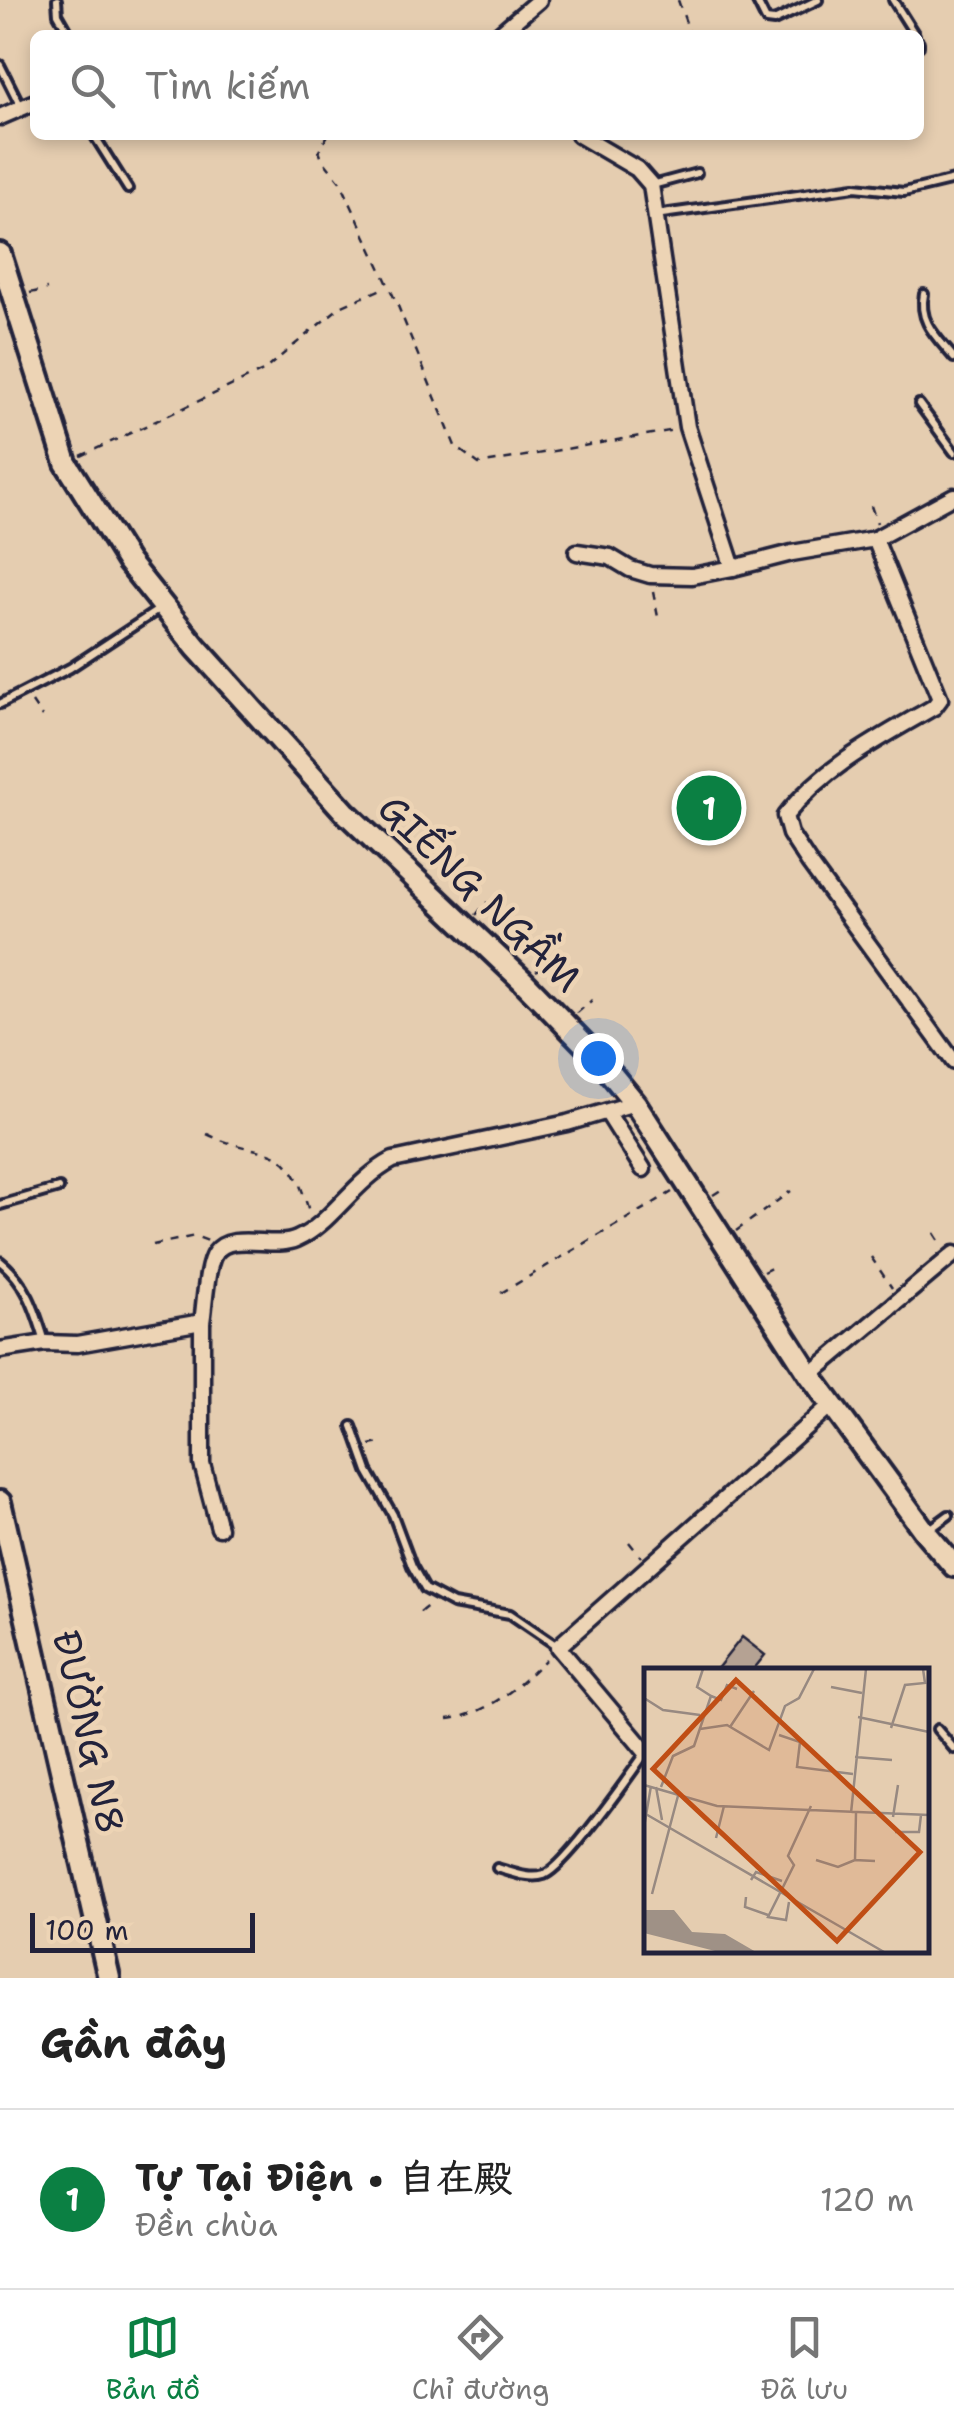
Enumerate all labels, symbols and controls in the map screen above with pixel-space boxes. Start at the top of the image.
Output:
search box [30,30,924,140]
icon: search [65,58,120,113]
text: Tìm kiếm [145,60,310,111]
pin: 1 [676,770,742,846]
street label: GIẾNG NGẦM [367,781,595,1003]
your location [573,1033,624,1084]
street label: ĐƯỜNG N8 [41,1625,137,1839]
inset map [644,1668,929,1953]
scale bar [30,1908,255,1952]
text: 100 m [45,1911,129,1949]
text: Gần đây [40,2015,227,2071]
text: Tự Tại Điện • 自在殿 [135,2152,512,2203]
text: 1 [65,2178,80,2221]
text: 120 m [820,2178,914,2221]
text: Đền chùa [135,2203,278,2246]
tab: Bản đồ [106,2310,200,2408]
tab: Chỉ đường [412,2310,549,2408]
tab: Đã lưu [761,2310,848,2408]

